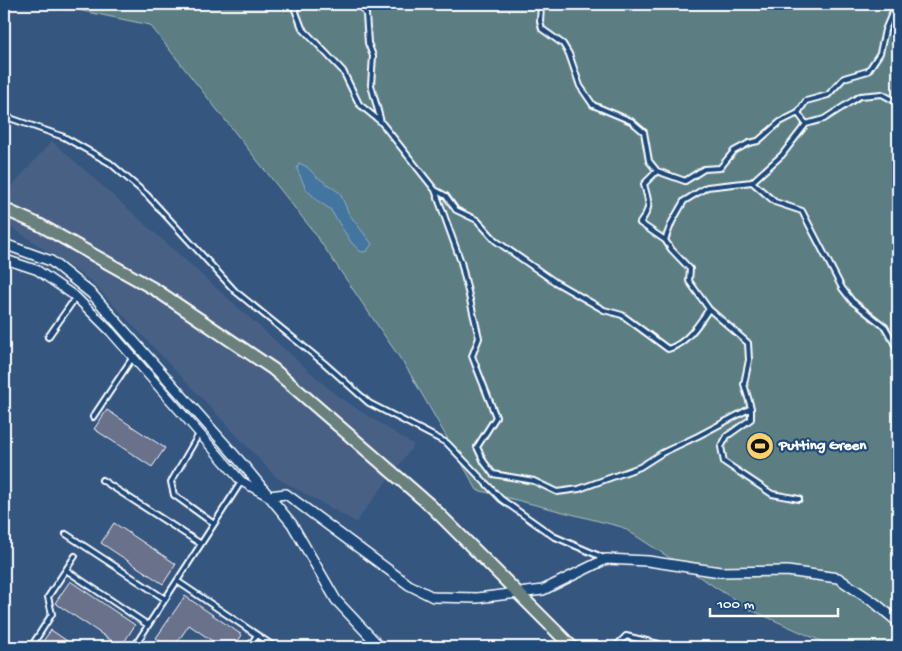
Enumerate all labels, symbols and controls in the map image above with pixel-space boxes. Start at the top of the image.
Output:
sports icon: Putting Green [745,431,775,461]
place label: Putting Green [778,437,867,455]
scale bar [710,586,837,618]
text: 100 m [716,596,755,614]

